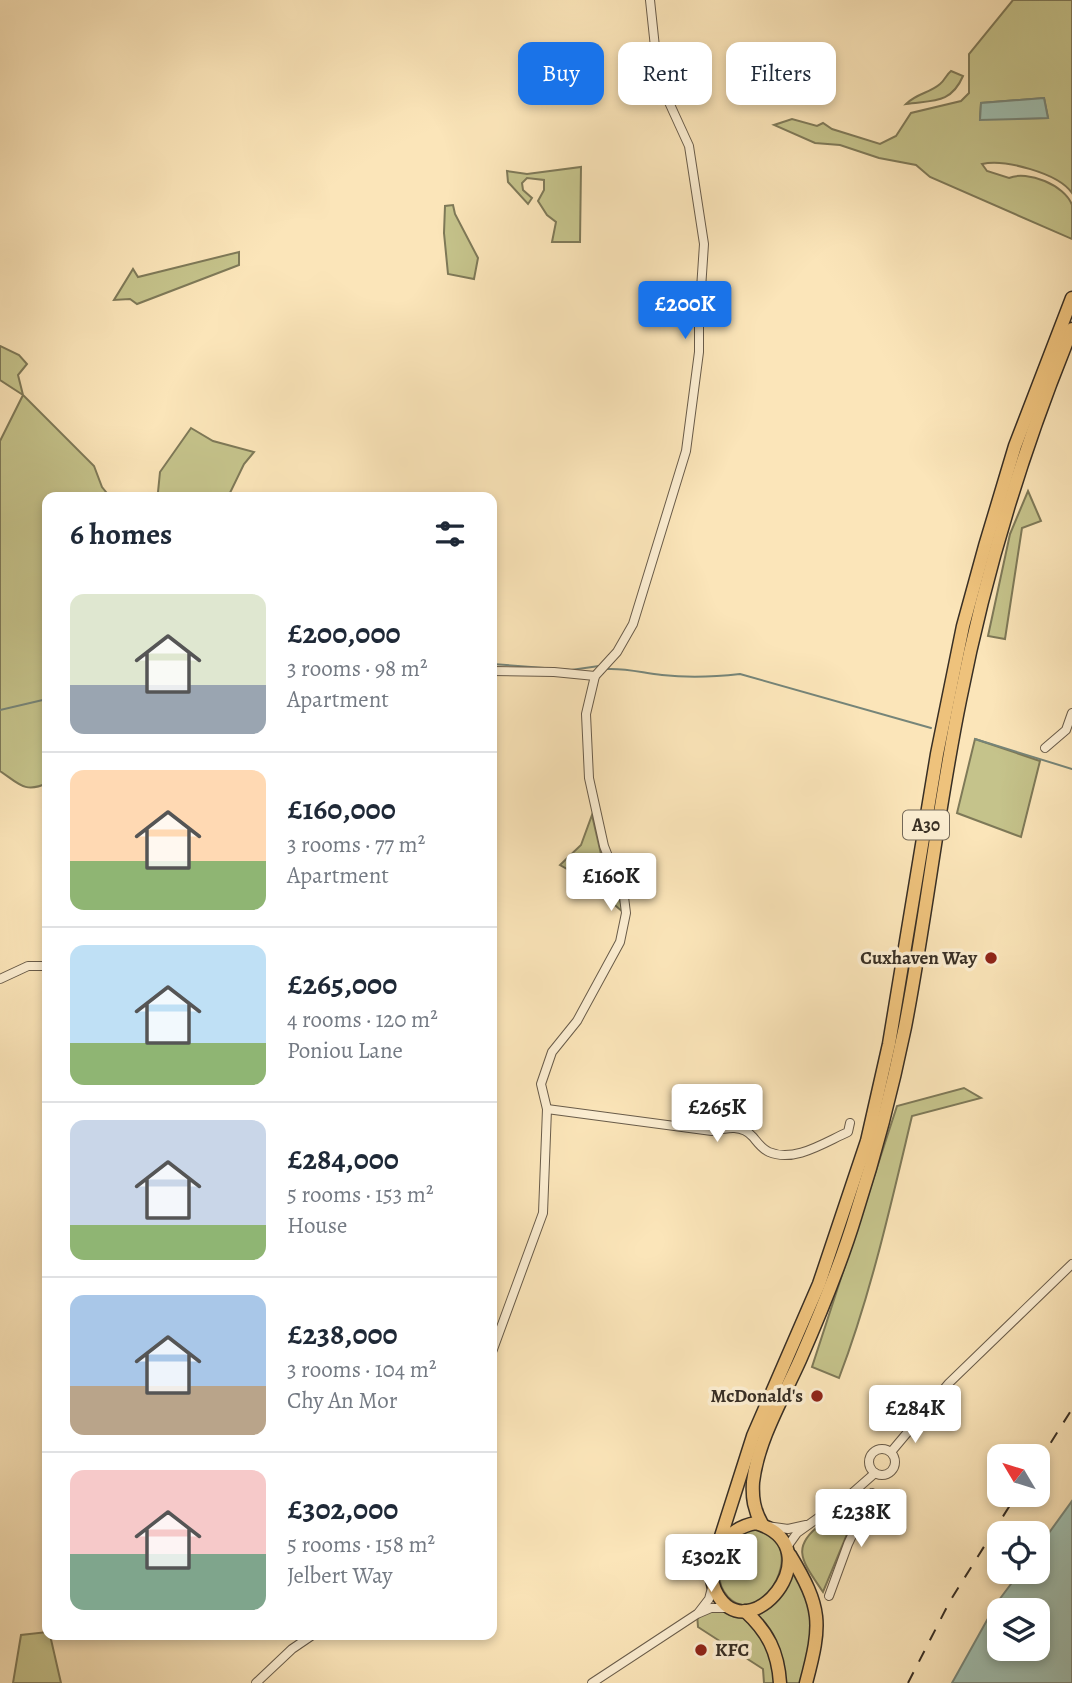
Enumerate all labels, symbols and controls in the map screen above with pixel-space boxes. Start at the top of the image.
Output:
chip: Buy [518,42,604,105]
chip: Rent [618,42,712,105]
chip: Filters [726,42,836,105]
pin: £200K [636,282,734,341]
text: £200K [654,288,716,319]
text: 6 homes [70,514,172,554]
icon: filters [431,515,469,553]
text: £200,000 [287,613,401,653]
icon: home [126,622,210,706]
text: 3 rooms · 98 m² [287,653,428,684]
text: Apartment [287,684,389,715]
text: £160,000 [287,789,396,829]
icon: home [126,798,210,882]
road number: A30 [903,810,949,840]
text: 3 rooms · 77 m² [287,829,425,860]
pin: £160K [562,853,660,913]
text: Apartment [287,860,389,891]
text: £160K [582,860,640,891]
place label: Cuxhaven Way [860,945,978,971]
marker: Cuxhaven Way [983,950,999,966]
text: £265,000 [287,964,397,1004]
icon: home [126,973,210,1057]
text: 4 rooms · 120 m² [287,1004,438,1035]
text: Poniou Lane [287,1035,403,1066]
pin: £265K [668,1084,766,1144]
text: £265K [688,1091,746,1122]
text: £284,000 [287,1139,399,1179]
icon: home [126,1148,210,1232]
text: 5 rooms · 153 m² [287,1179,434,1210]
text: House [287,1210,347,1241]
text: £238,000 [287,1314,398,1354]
icon: home [126,1323,210,1407]
text: 3 rooms · 104 m² [287,1354,436,1385]
place label: McDonald's [711,1383,803,1409]
text: Chy An Mor [287,1385,397,1416]
pin: £284K [866,1386,964,1445]
marker: McDonald's [809,1388,825,1404]
text: £284K [885,1392,945,1423]
north arrow [987,1444,1050,1507]
map controls [987,1444,1050,1661]
text: £302,000 [287,1489,398,1529]
pin: £238K [812,1490,910,1549]
text: £238K [831,1496,891,1527]
icon: home [126,1498,210,1582]
button: locate [987,1521,1050,1584]
text: 5 rooms · 158 m² [287,1529,435,1560]
pin: £302K [662,1534,760,1594]
text: £302K [681,1541,741,1572]
text: Jelbert Way [287,1560,393,1591]
button: layers [987,1598,1050,1661]
place label: KFC [715,1637,749,1663]
marker: KFC [693,1642,709,1658]

